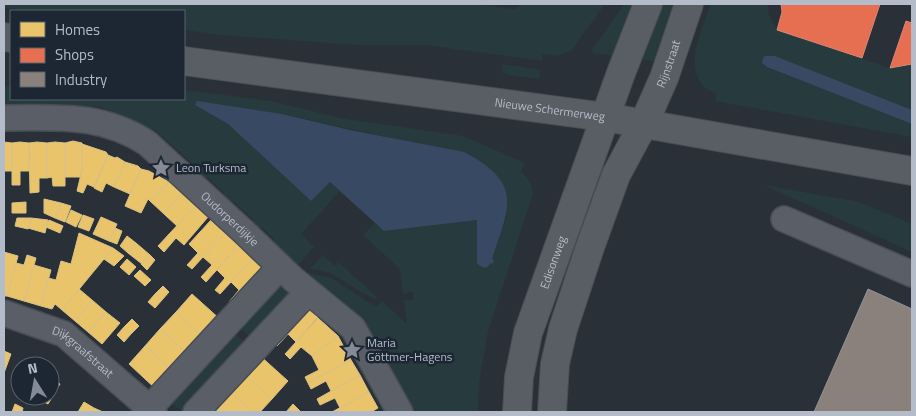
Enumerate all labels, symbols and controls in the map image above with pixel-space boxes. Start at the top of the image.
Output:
legend [10,10,185,100]
text: Homes [55,18,100,41]
street label: Rijnstraat [651,37,685,91]
text: Shops [55,43,94,66]
text: Industry [55,68,107,91]
street label: Nieuwe Schermerweg [494,92,606,126]
place icon: Leon Turksma [150,157,172,179]
place label: Leon Turksma [176,158,246,177]
street label: Oudorperdijkje [197,187,264,251]
street label: Edisonweg [535,233,571,291]
street label: Dijkgraafstraat [50,321,119,383]
place label: Maria Göttmer-Hagens [367,333,453,366]
place icon: Maria Göttmer-Hagens [341,339,363,361]
north arrow [10,356,60,406]
text: N [26,357,39,379]

